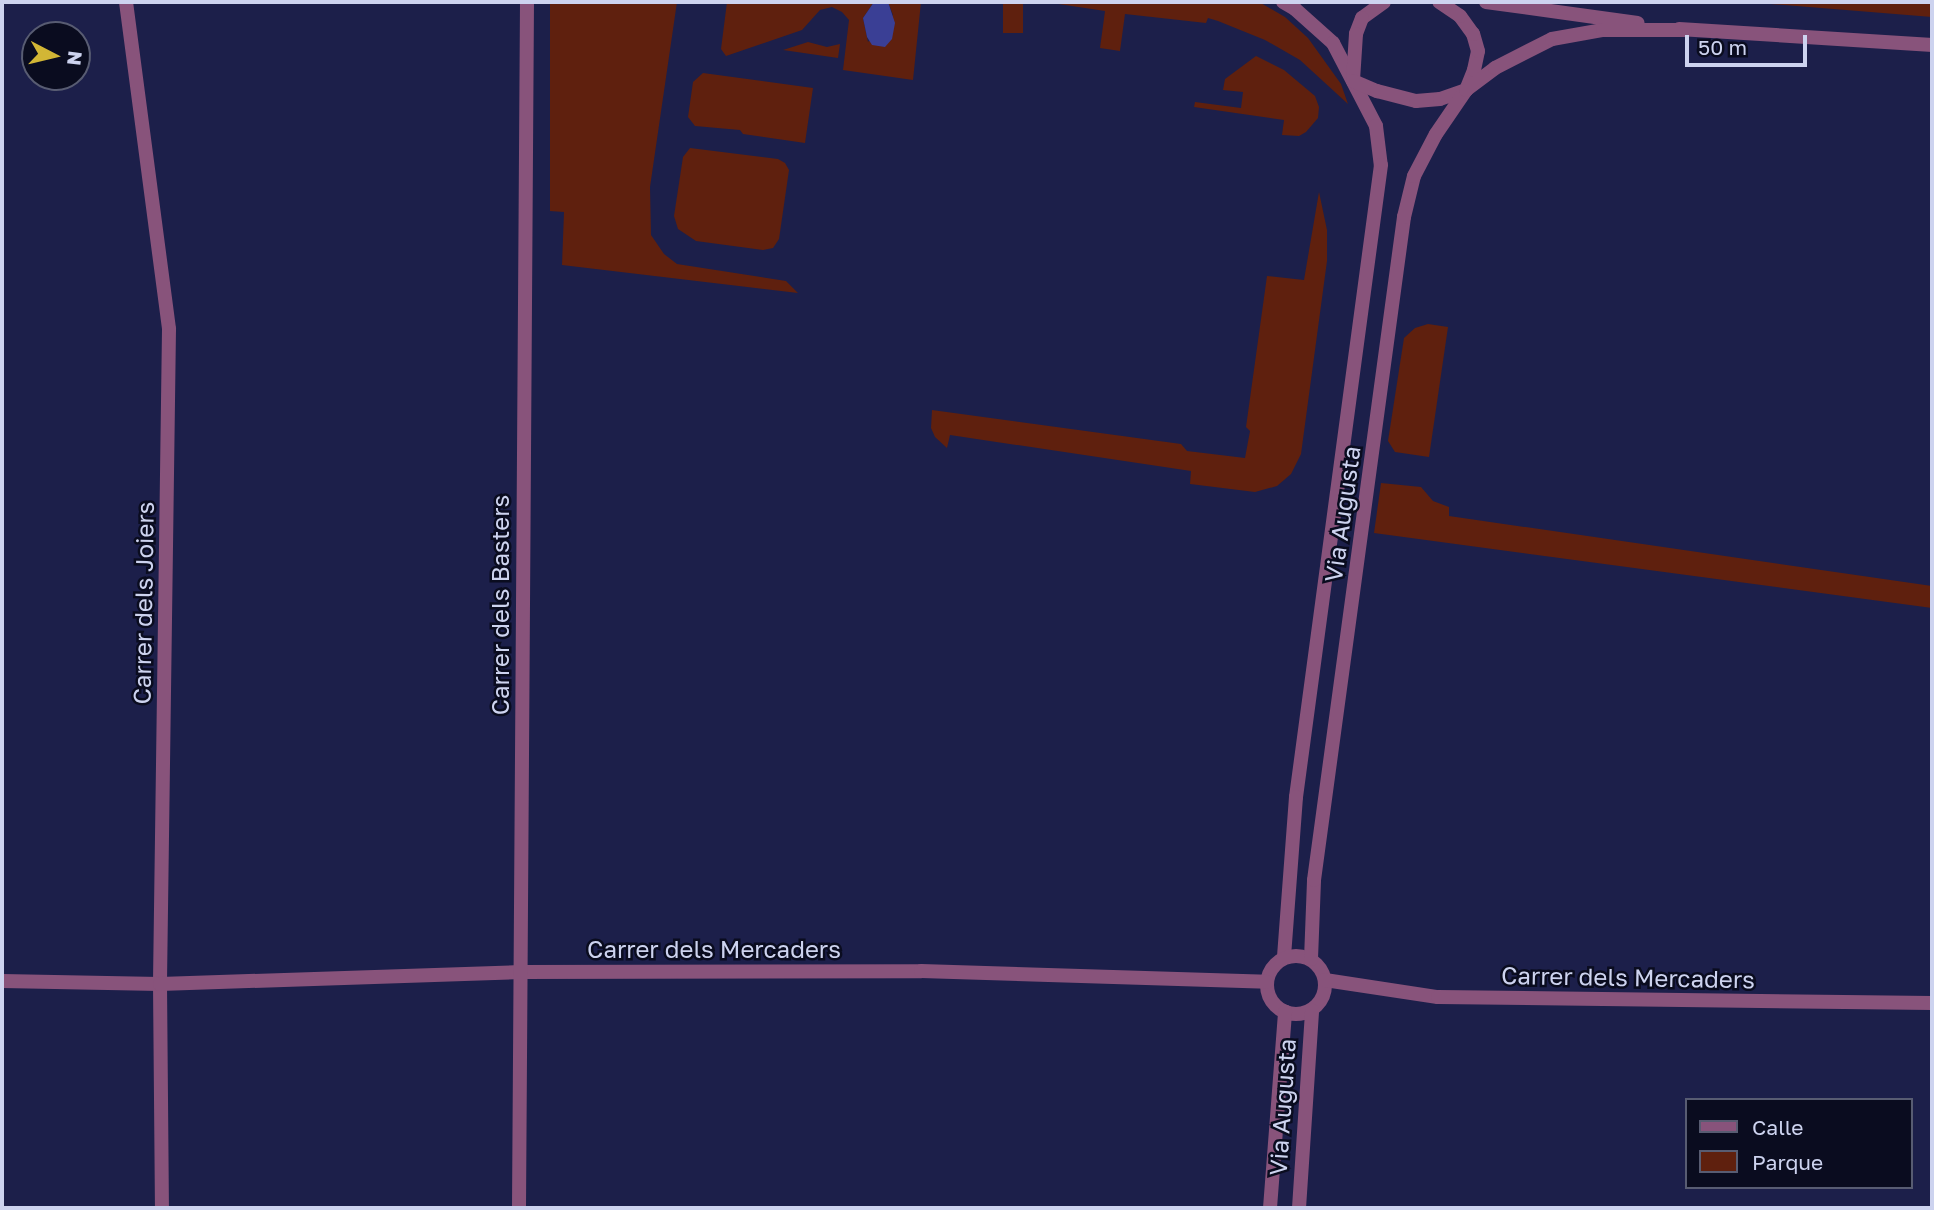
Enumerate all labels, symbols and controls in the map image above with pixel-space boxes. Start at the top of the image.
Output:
north arrow [21,21,91,91]
scale bar [1689,21,1812,65]
text: 50 m [1698,34,1747,60]
text: N [63,50,88,67]
street label: Via Augusta [1318,444,1366,584]
street label: Carrer dels Basters [486,495,514,715]
street label: Carrer dels Joiers [127,501,159,705]
street label: Carrer dels Mercaders [587,935,841,963]
street label: Carrer dels Mercaders [1501,960,1755,994]
street label: Via Augusta [1263,1037,1301,1177]
legend [1686,1098,1913,1189]
text: Calle [1752,1114,1804,1140]
text: Parque [1752,1149,1823,1175]

